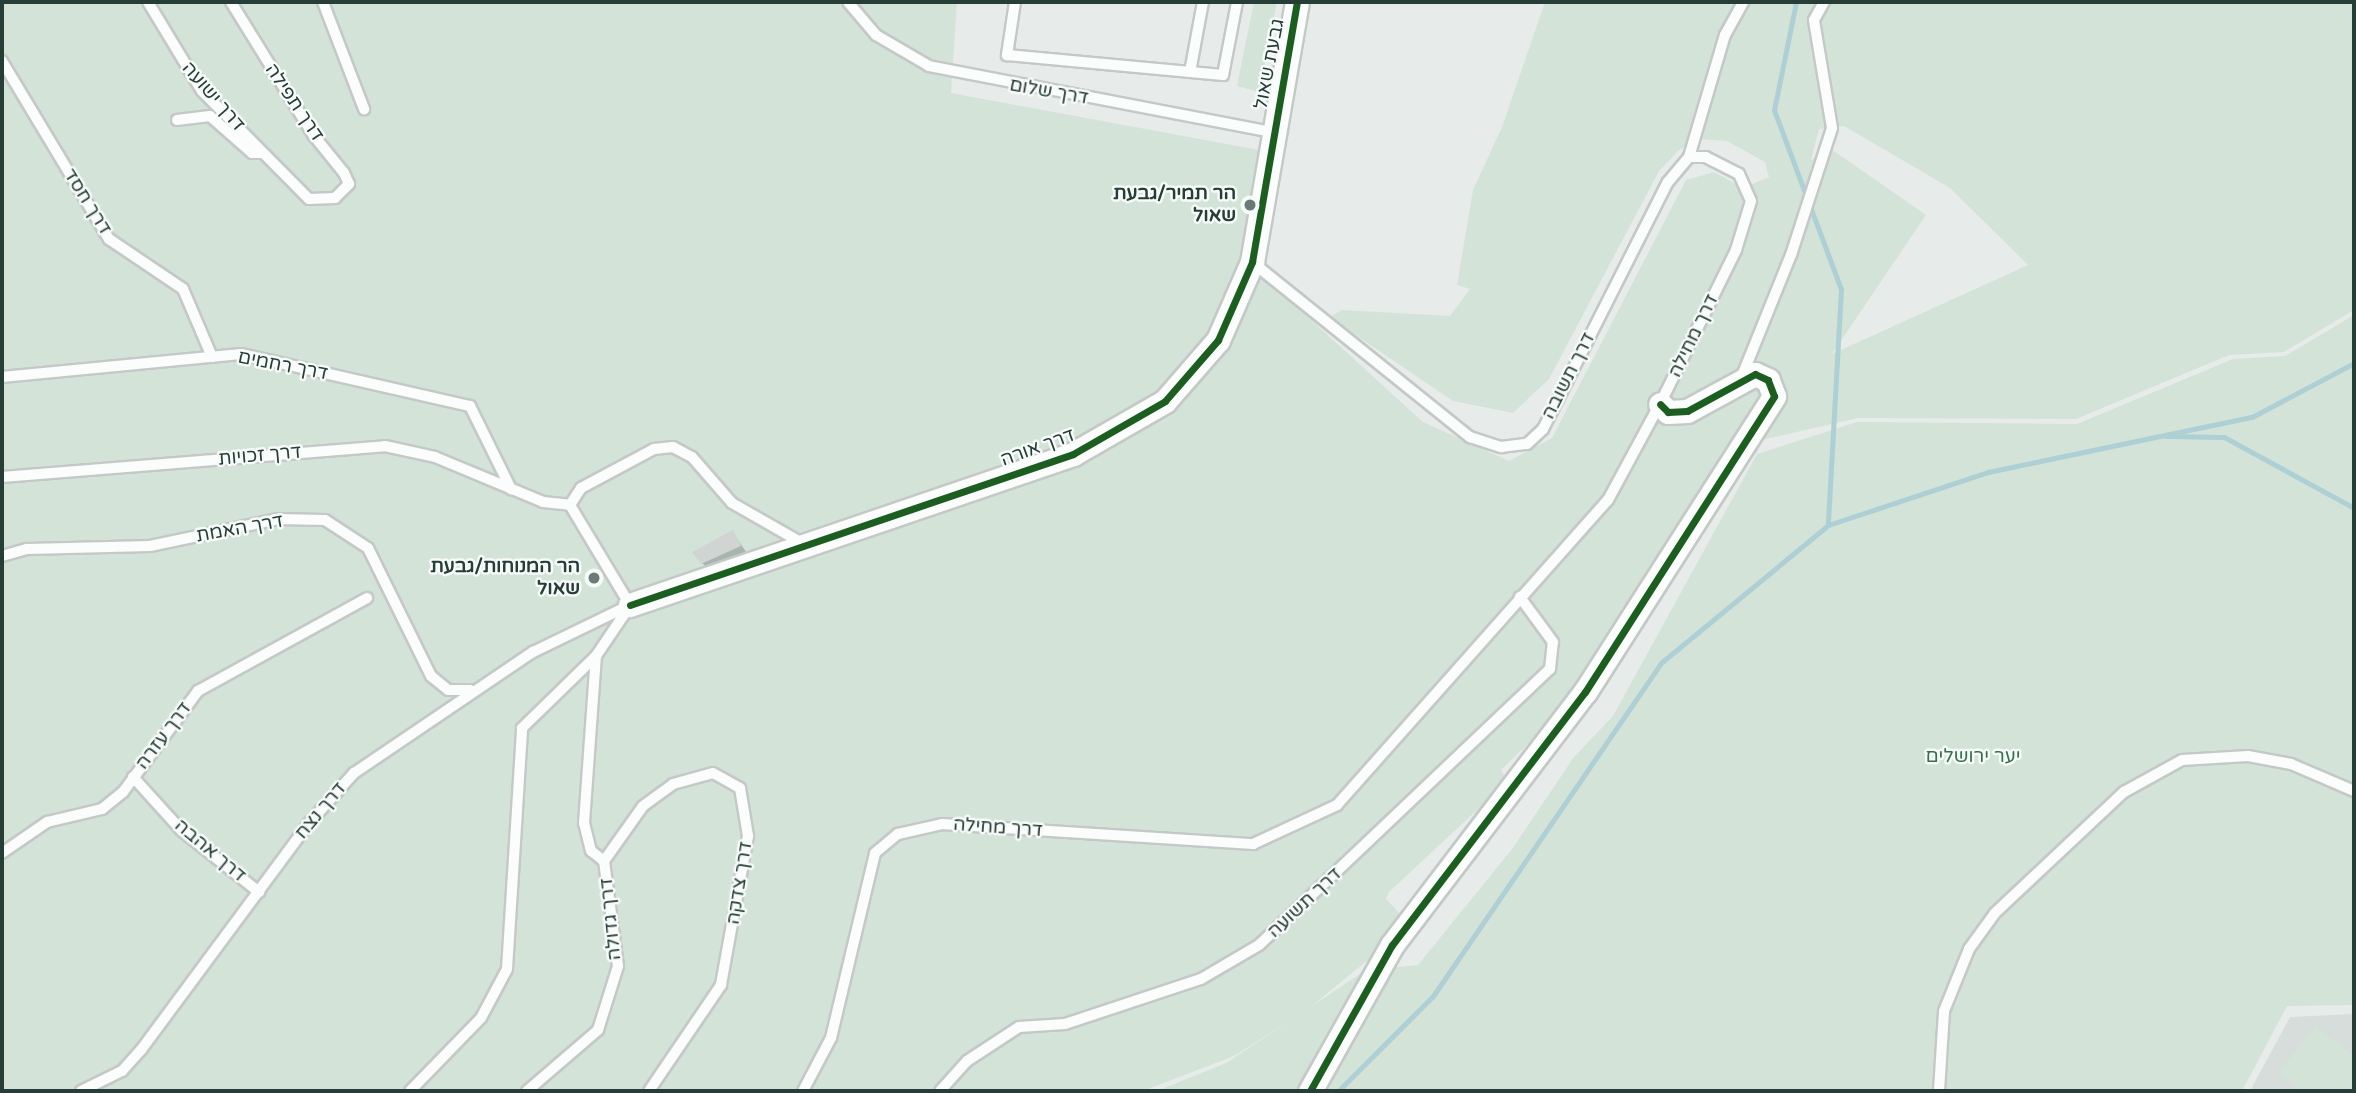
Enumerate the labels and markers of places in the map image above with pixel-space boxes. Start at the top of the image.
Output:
place label: הר תמיר/גבעת שאול [1113,183,1236,227]
marker: הר תמיר/גבעת שאול [1242,197,1258,213]
place label: הר המנוחות/גבעת שאול [431,556,580,600]
marker: הר המנוחות/גבעת שאול [586,570,602,586]

